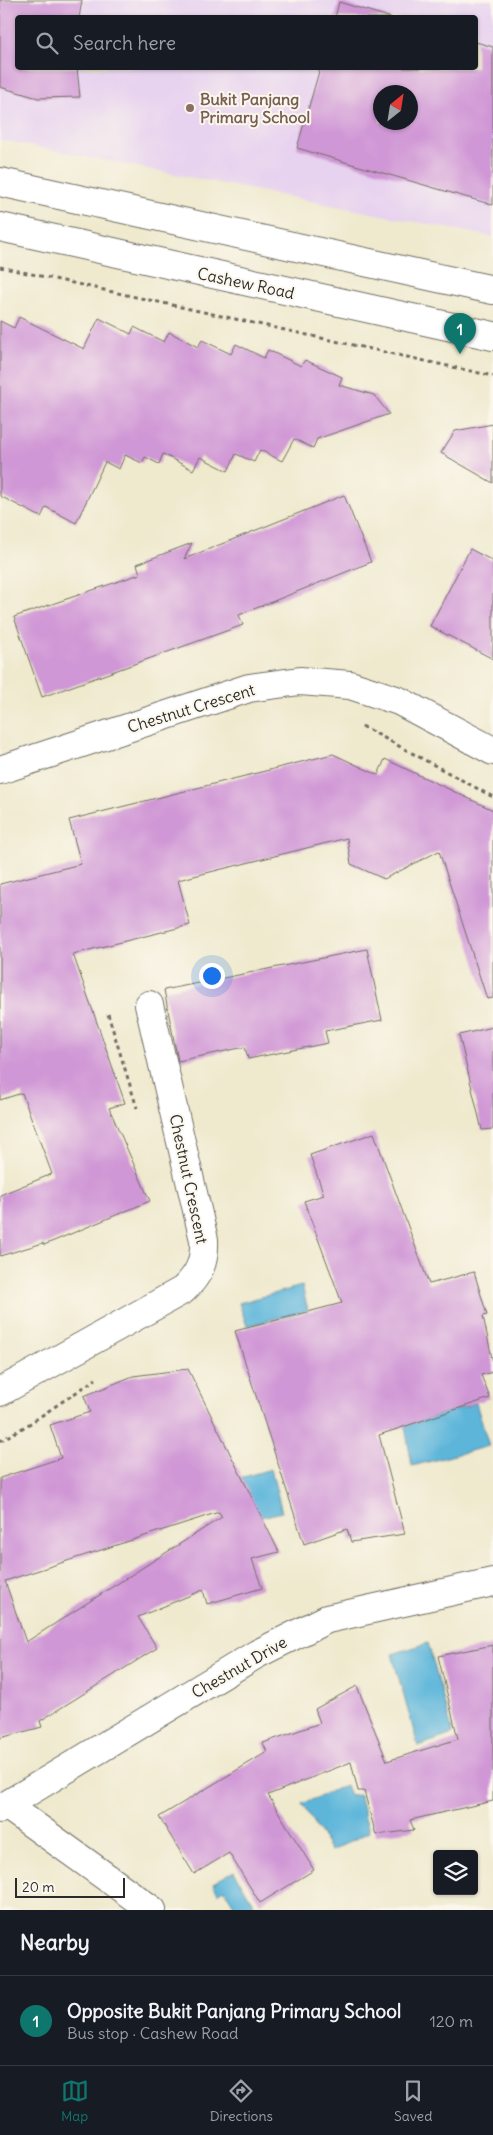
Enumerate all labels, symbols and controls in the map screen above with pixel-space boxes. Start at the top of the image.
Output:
search box [15,15,478,70]
icon: search [33,29,61,57]
text: Search here [73,31,176,55]
north arrow [373,85,418,130]
place label: Bukit Panjang Primary School [200,89,310,128]
marker: Bukit Panjang Primary School [184,102,196,114]
street label: Cashew Road [196,263,296,303]
pin: 1 [444,313,476,354]
street label: Chestnut Crescent [125,679,258,737]
your location [199,963,225,989]
street label: Chestnut Crescent [165,1112,213,1246]
street label: Chestnut Drive [188,1632,290,1702]
map controls [433,1850,478,1895]
button: layers [433,1850,478,1895]
scale bar [15,1875,125,1898]
text: 20 m [22,1878,55,1896]
text: Nearby [20,1929,90,1956]
text: Opposite Bukit Panjang Primary School [67,1999,401,2023]
text: 1 [33,2011,39,2031]
text: 120 m [430,2011,473,2031]
text: Bus stop · Cashew Road [67,2023,238,2043]
tab: Map [61,2077,89,2125]
tab: Directions [210,2077,273,2125]
tab: Saved [394,2077,432,2125]

